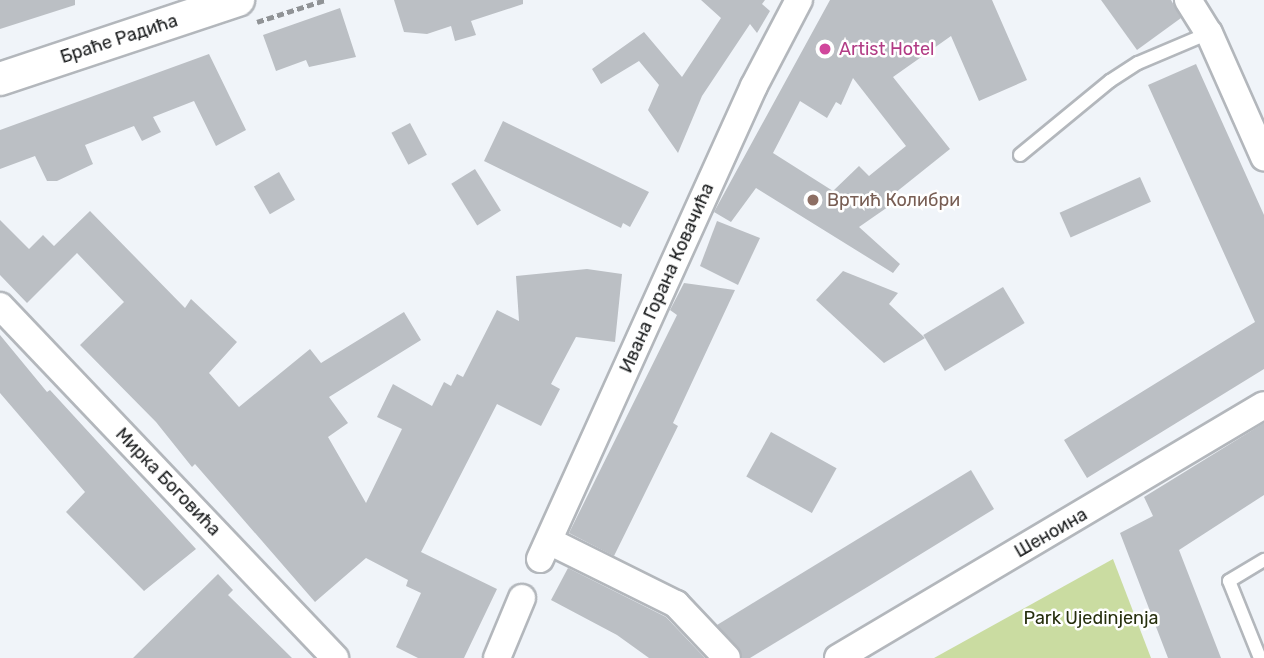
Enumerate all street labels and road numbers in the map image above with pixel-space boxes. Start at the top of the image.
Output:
street label: Браће Радића [58,10,180,68]
street label: Ивана Горана Ковачића [615,180,719,376]
street label: Мирка Боговића [111,423,225,541]
street label: Шеноина [1011,504,1091,562]

